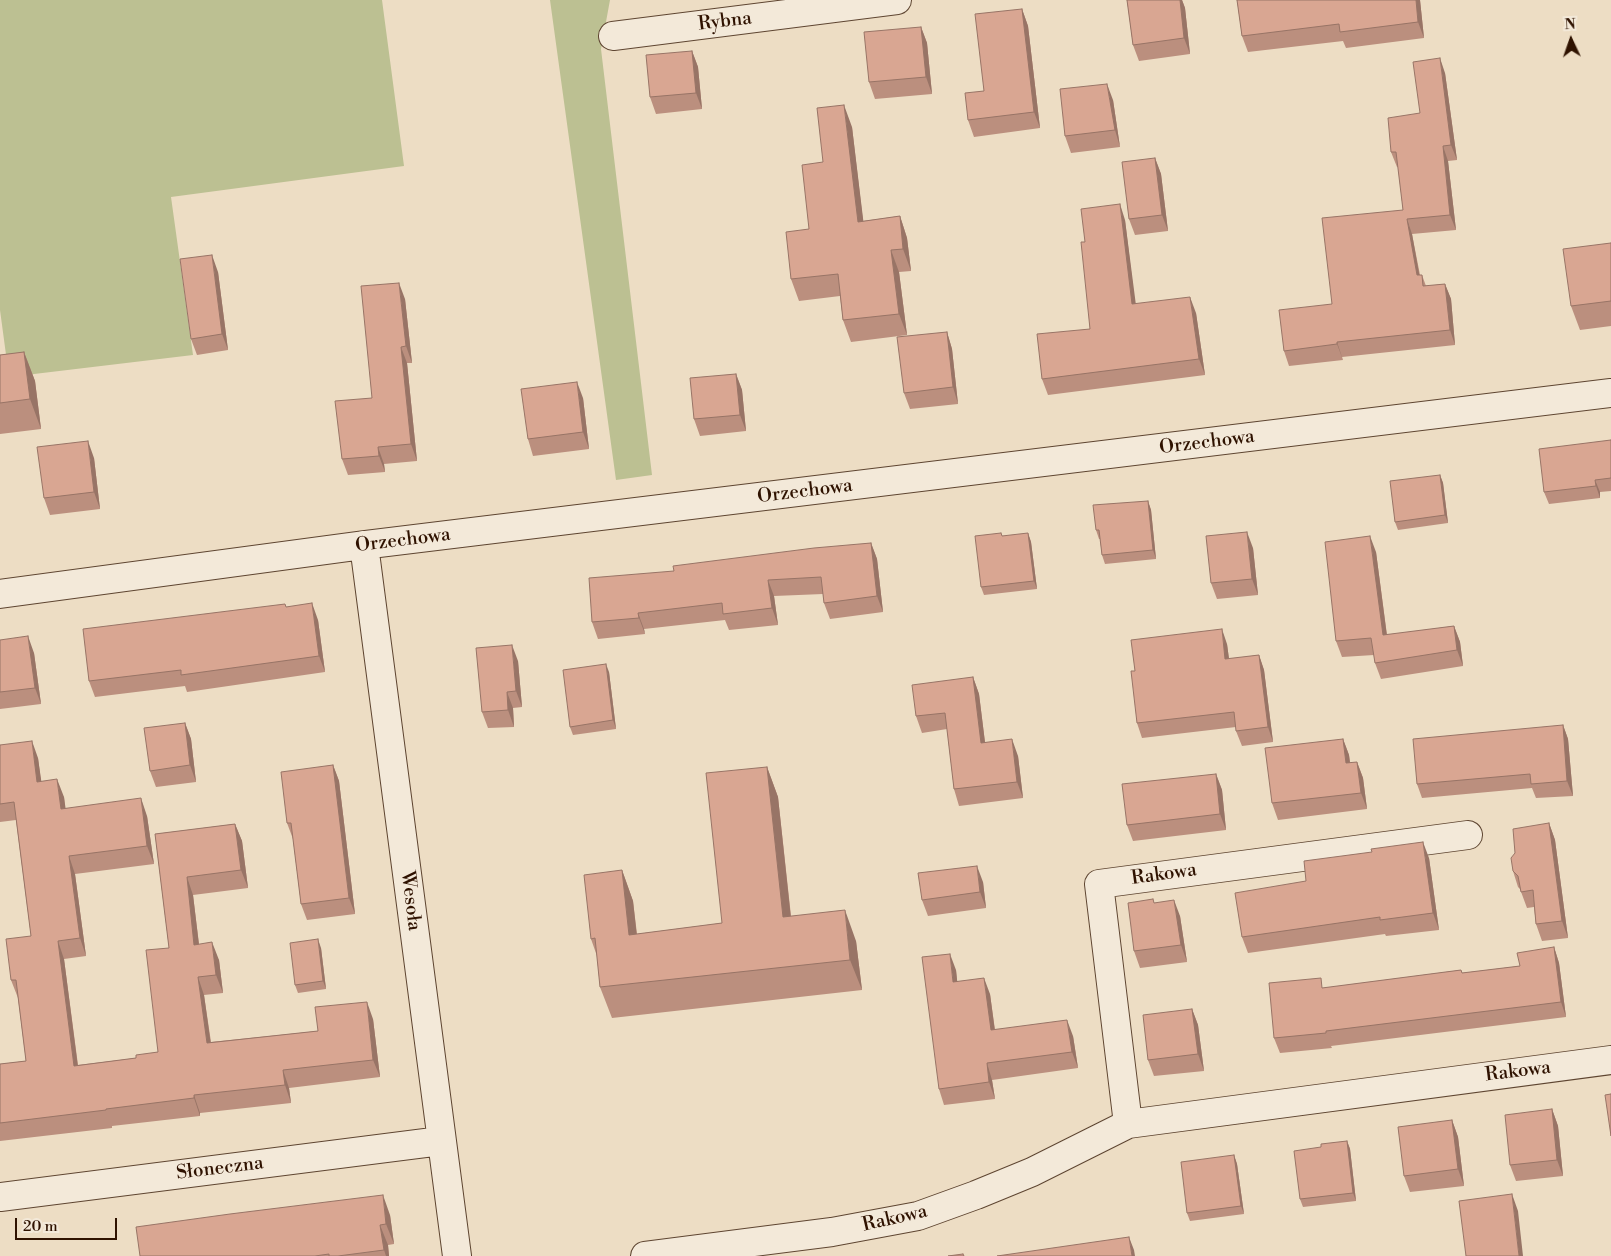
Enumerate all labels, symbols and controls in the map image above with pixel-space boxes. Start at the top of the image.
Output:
street label: Rybna [697,7,753,37]
north arrow [1546,15,1596,65]
text: N [1564,16,1576,34]
street label: Orzechowa [1158,426,1256,460]
street label: Orzechowa [756,475,854,509]
street label: Orzechowa [354,524,452,558]
street label: Rakowa [1130,859,1198,891]
street label: Wesoła [395,870,425,932]
street label: Rakowa [1484,1057,1552,1087]
street label: Słoneczna [175,1152,265,1186]
street label: Rakowa [860,1200,930,1238]
scale bar [18,1208,120,1240]
text: 20 m [23,1217,58,1236]

